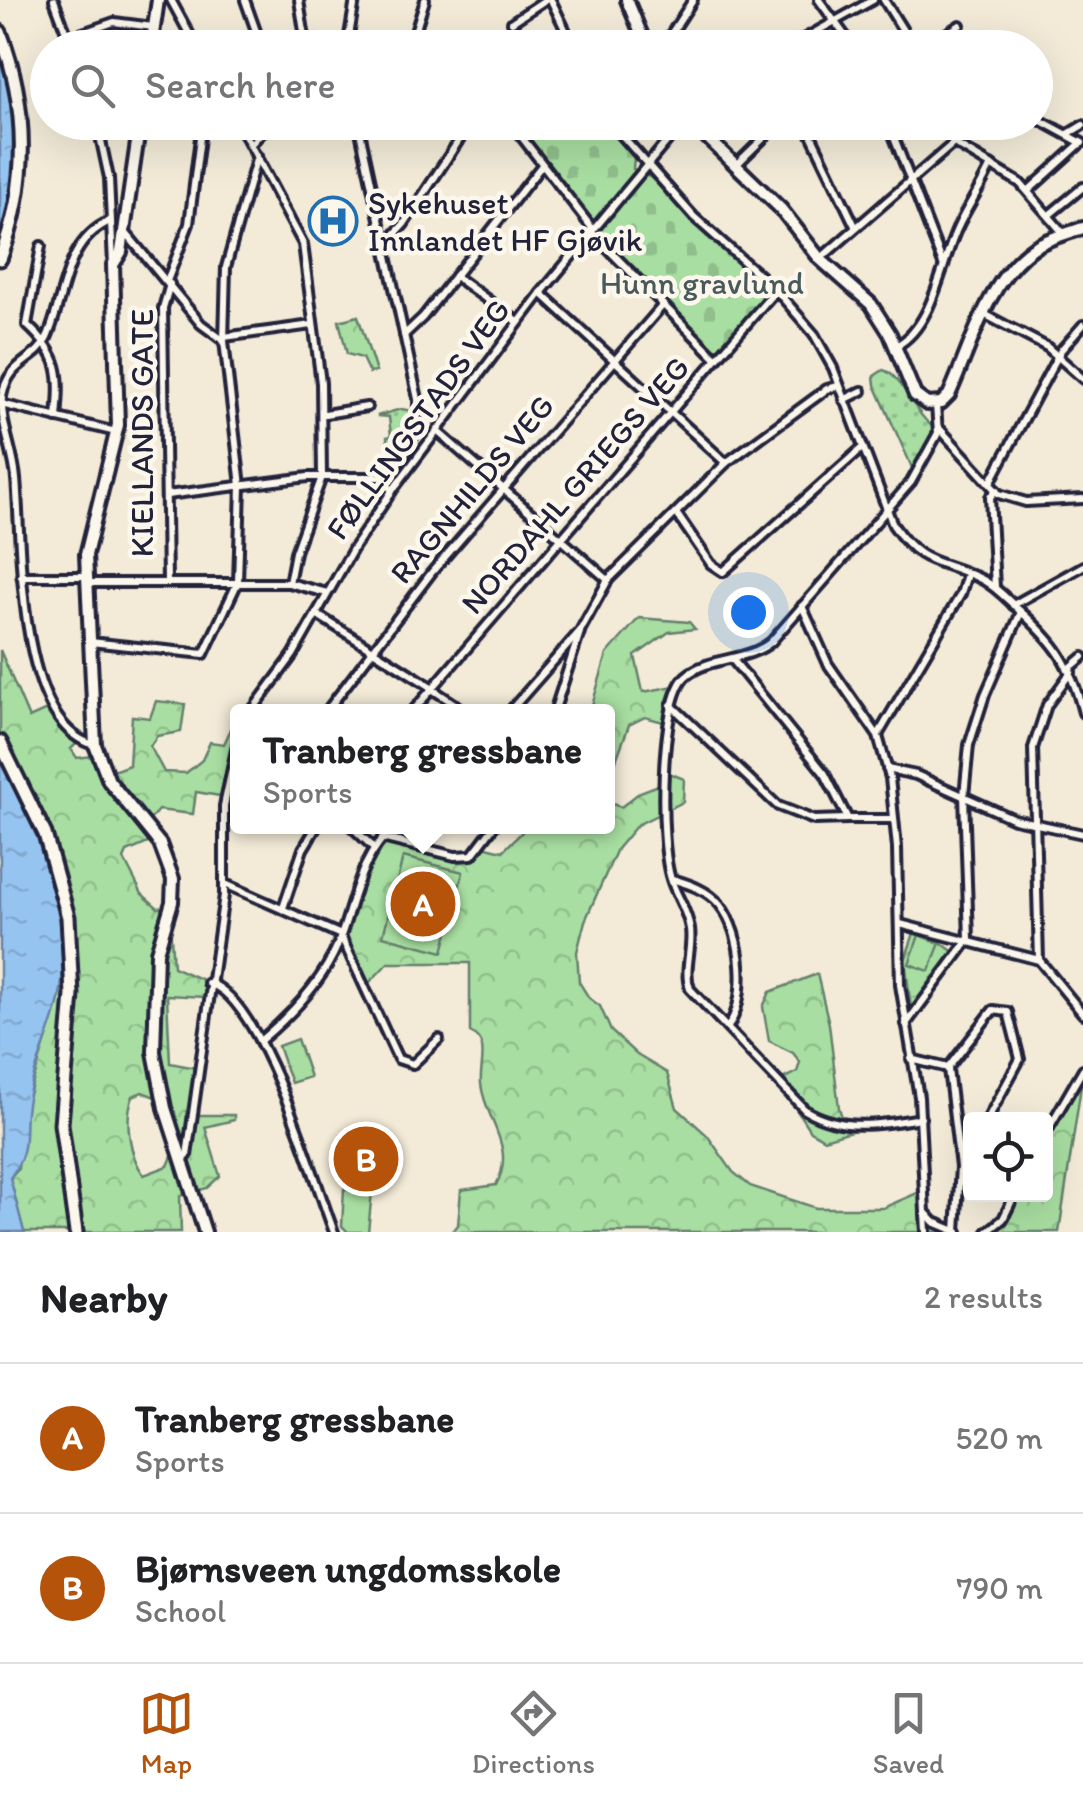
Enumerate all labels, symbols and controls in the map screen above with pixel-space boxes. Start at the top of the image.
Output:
search box [30,30,1053,140]
icon: search [65,58,120,113]
text: Search here [145,62,336,108]
place label: Sykehuset Innlandet HF Gjøvik [368,184,643,259]
hospital icon: Sykehuset Innlandet HF Gjøvik [307,195,359,247]
park label: Hunn gravlund [600,264,804,302]
street label: FØLLINGSTADS VEG [318,291,518,547]
street label: KIELLANDS GATE [123,309,161,557]
street label: NORDAHL GRIEGS VEG [453,348,697,622]
street label: RAGNHILDS VEG [382,387,562,591]
your location [723,587,774,638]
popup [230,704,615,834]
text: Tranberg gressbane [263,727,582,773]
text: Sports [263,773,352,811]
pin: A [390,866,456,942]
map controls [963,1112,1053,1202]
button: locate [963,1112,1053,1202]
pin: B [334,1122,398,1196]
text: Nearby [40,1272,167,1323]
text: 2 results [924,1278,1043,1316]
text: Tranberg gressbane [135,1396,454,1442]
text: A [62,1419,83,1457]
text: 520 m [956,1419,1043,1457]
text: Sports [135,1442,225,1480]
text: Bjørnsveen ungdomsskole [135,1546,561,1592]
text: B [62,1569,83,1607]
text: 790 m [957,1569,1043,1607]
text: School [135,1592,226,1630]
tab: Map [139,1686,194,1780]
tab: Directions [472,1686,595,1780]
tab: Saved [873,1686,944,1780]

